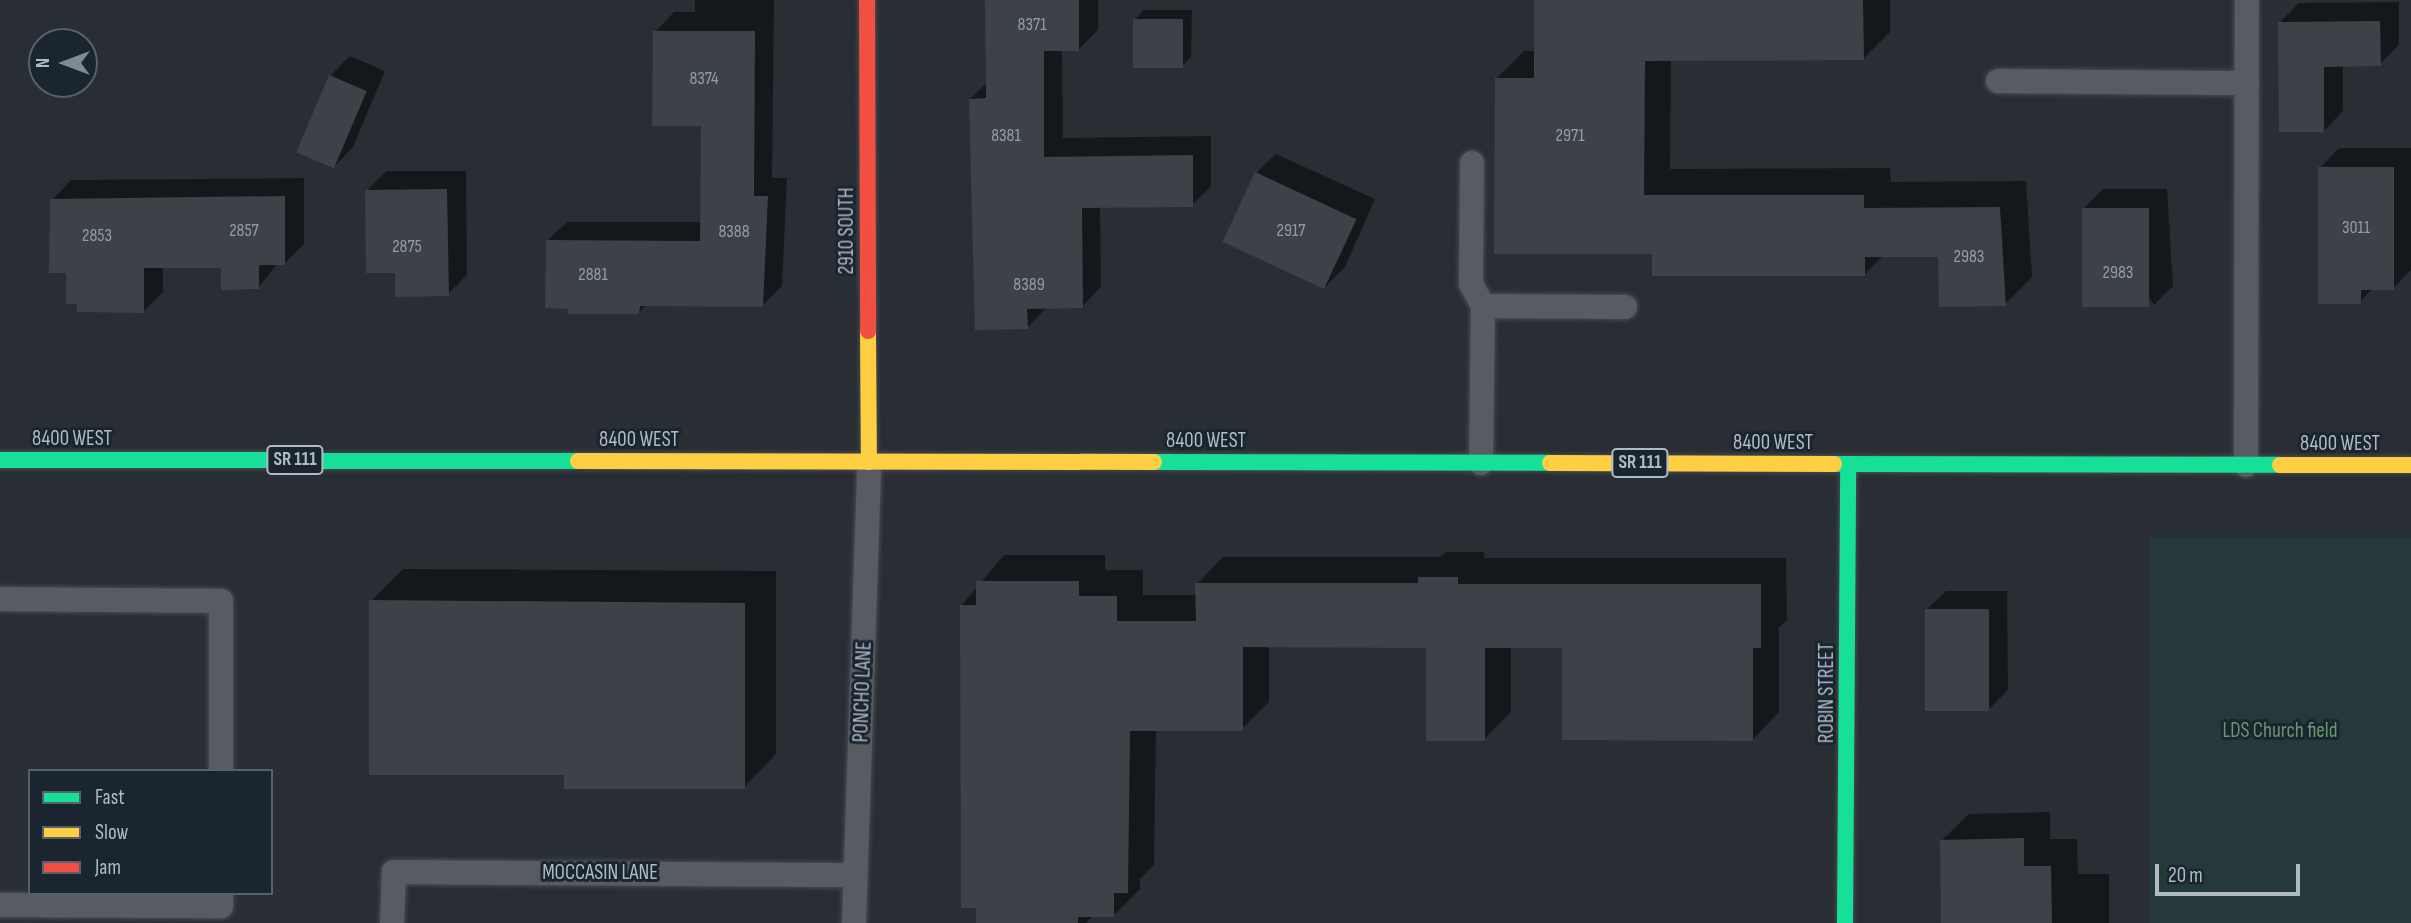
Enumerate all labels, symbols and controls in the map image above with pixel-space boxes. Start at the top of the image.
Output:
house number: 8371 [1018,14,1046,36]
north arrow [28,28,98,98]
text: N [32,58,55,68]
house number: 8374 [689,68,719,90]
house number: 8381 [991,125,1021,147]
house number: 2971 [1556,125,1584,147]
street label: 2910 SOUTH [834,188,860,274]
house number: 3011 [2342,217,2370,239]
house number: 2857 [229,220,259,242]
house number: 2917 [1277,220,1305,242]
house number: 8388 [718,221,750,243]
house number: 2853 [82,225,112,247]
house number: 2875 [392,236,422,258]
house number: 2983 [1954,246,1984,268]
house number: 2983 [2103,262,2133,284]
house number: 2881 [578,264,608,286]
house number: 8389 [1013,274,1045,296]
street label: 8400 WEST [32,426,112,452]
street label: 8400 WEST [599,427,679,453]
street label: 8400 WEST [1166,428,1246,454]
street label: 8400 WEST [1733,430,1813,456]
street label: 8400 WEST [2300,431,2380,457]
road number: SR 111 [265,444,325,475]
road number: SR 111 [1610,447,1670,478]
street label: PONCHO LANE [849,641,877,743]
street label: ROBIN STREET [1814,643,1840,743]
park label: LDS Church field [2223,718,2337,744]
legend [28,769,273,895]
text: Fast [95,785,125,810]
text: Slow [95,820,128,845]
scale bar [2159,850,2304,894]
text: Jam [95,855,121,880]
street label: MOCCASIN LANE [542,860,658,886]
text: 20 m [2168,863,2203,888]

